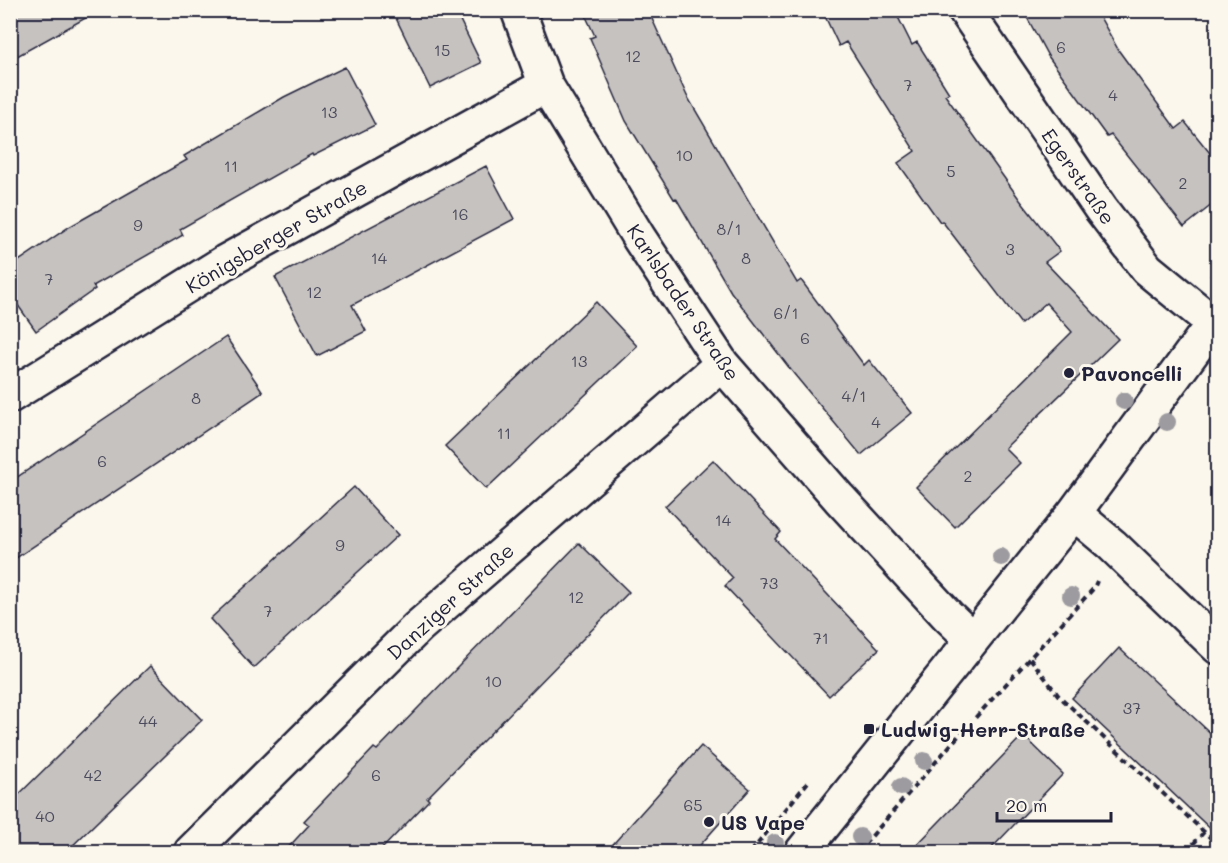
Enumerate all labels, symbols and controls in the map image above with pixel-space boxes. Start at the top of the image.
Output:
house number: 6 [1056,36,1066,57]
house number: 15 [434,39,450,60]
house number: 12 [625,45,641,66]
house number: 7 [904,74,913,95]
house number: 4 [1108,84,1118,105]
house number: 13 [321,101,337,122]
street label: Egerstraße [1036,123,1122,229]
house number: 10 [675,144,693,165]
house number: 11 [224,155,238,176]
house number: 5 [946,160,956,181]
house number: 2 [1179,172,1187,193]
street label: Königsberger Straße [180,173,372,299]
house number: 16 [452,203,468,224]
house number: 9 [133,214,143,235]
house number: 8/1 [716,218,742,239]
street label: Karlsbader Straße [622,219,746,385]
house number: 3 [1005,238,1015,259]
house number: 14 [371,247,388,268]
house number: 8 [741,247,751,268]
house number: 7 [45,268,54,289]
house number: 12 [306,281,322,302]
house number: 6/1 [773,302,799,323]
house number: 6 [800,327,810,348]
house number: 13 [571,350,587,371]
place label: Pavoncelli [1081,360,1183,386]
marker: Pavoncelli [1062,366,1076,380]
house number: 4/1 [842,385,866,406]
house number: 8 [191,387,201,408]
house number: 4 [871,411,881,432]
house number: 11 [497,422,511,443]
house number: 6 [97,450,107,471]
house number: 2 [964,465,972,486]
house number: 14 [715,509,732,530]
house number: 9 [335,534,345,555]
street label: Danziger Straße [381,537,519,665]
house number: 73 [760,572,778,593]
house number: 12 [568,586,584,607]
house number: 7 [264,600,273,621]
house number: 71 [813,627,829,648]
house number: 10 [484,670,502,691]
house number: 37 [1123,697,1141,718]
house number: 44 [139,710,158,731]
place label: Ludwig-Herr-Straße [881,716,1085,742]
marker: Ludwig-Herr-Straße [862,722,876,736]
house number: 42 [84,764,102,785]
house number: 6 [371,764,381,785]
scale bar [997,785,1111,823]
text: 20 m [1006,793,1047,817]
house number: 65 [684,794,703,815]
house number: 40 [35,805,55,826]
place label: US Vape [721,809,805,835]
marker: US Vape [702,815,716,829]

